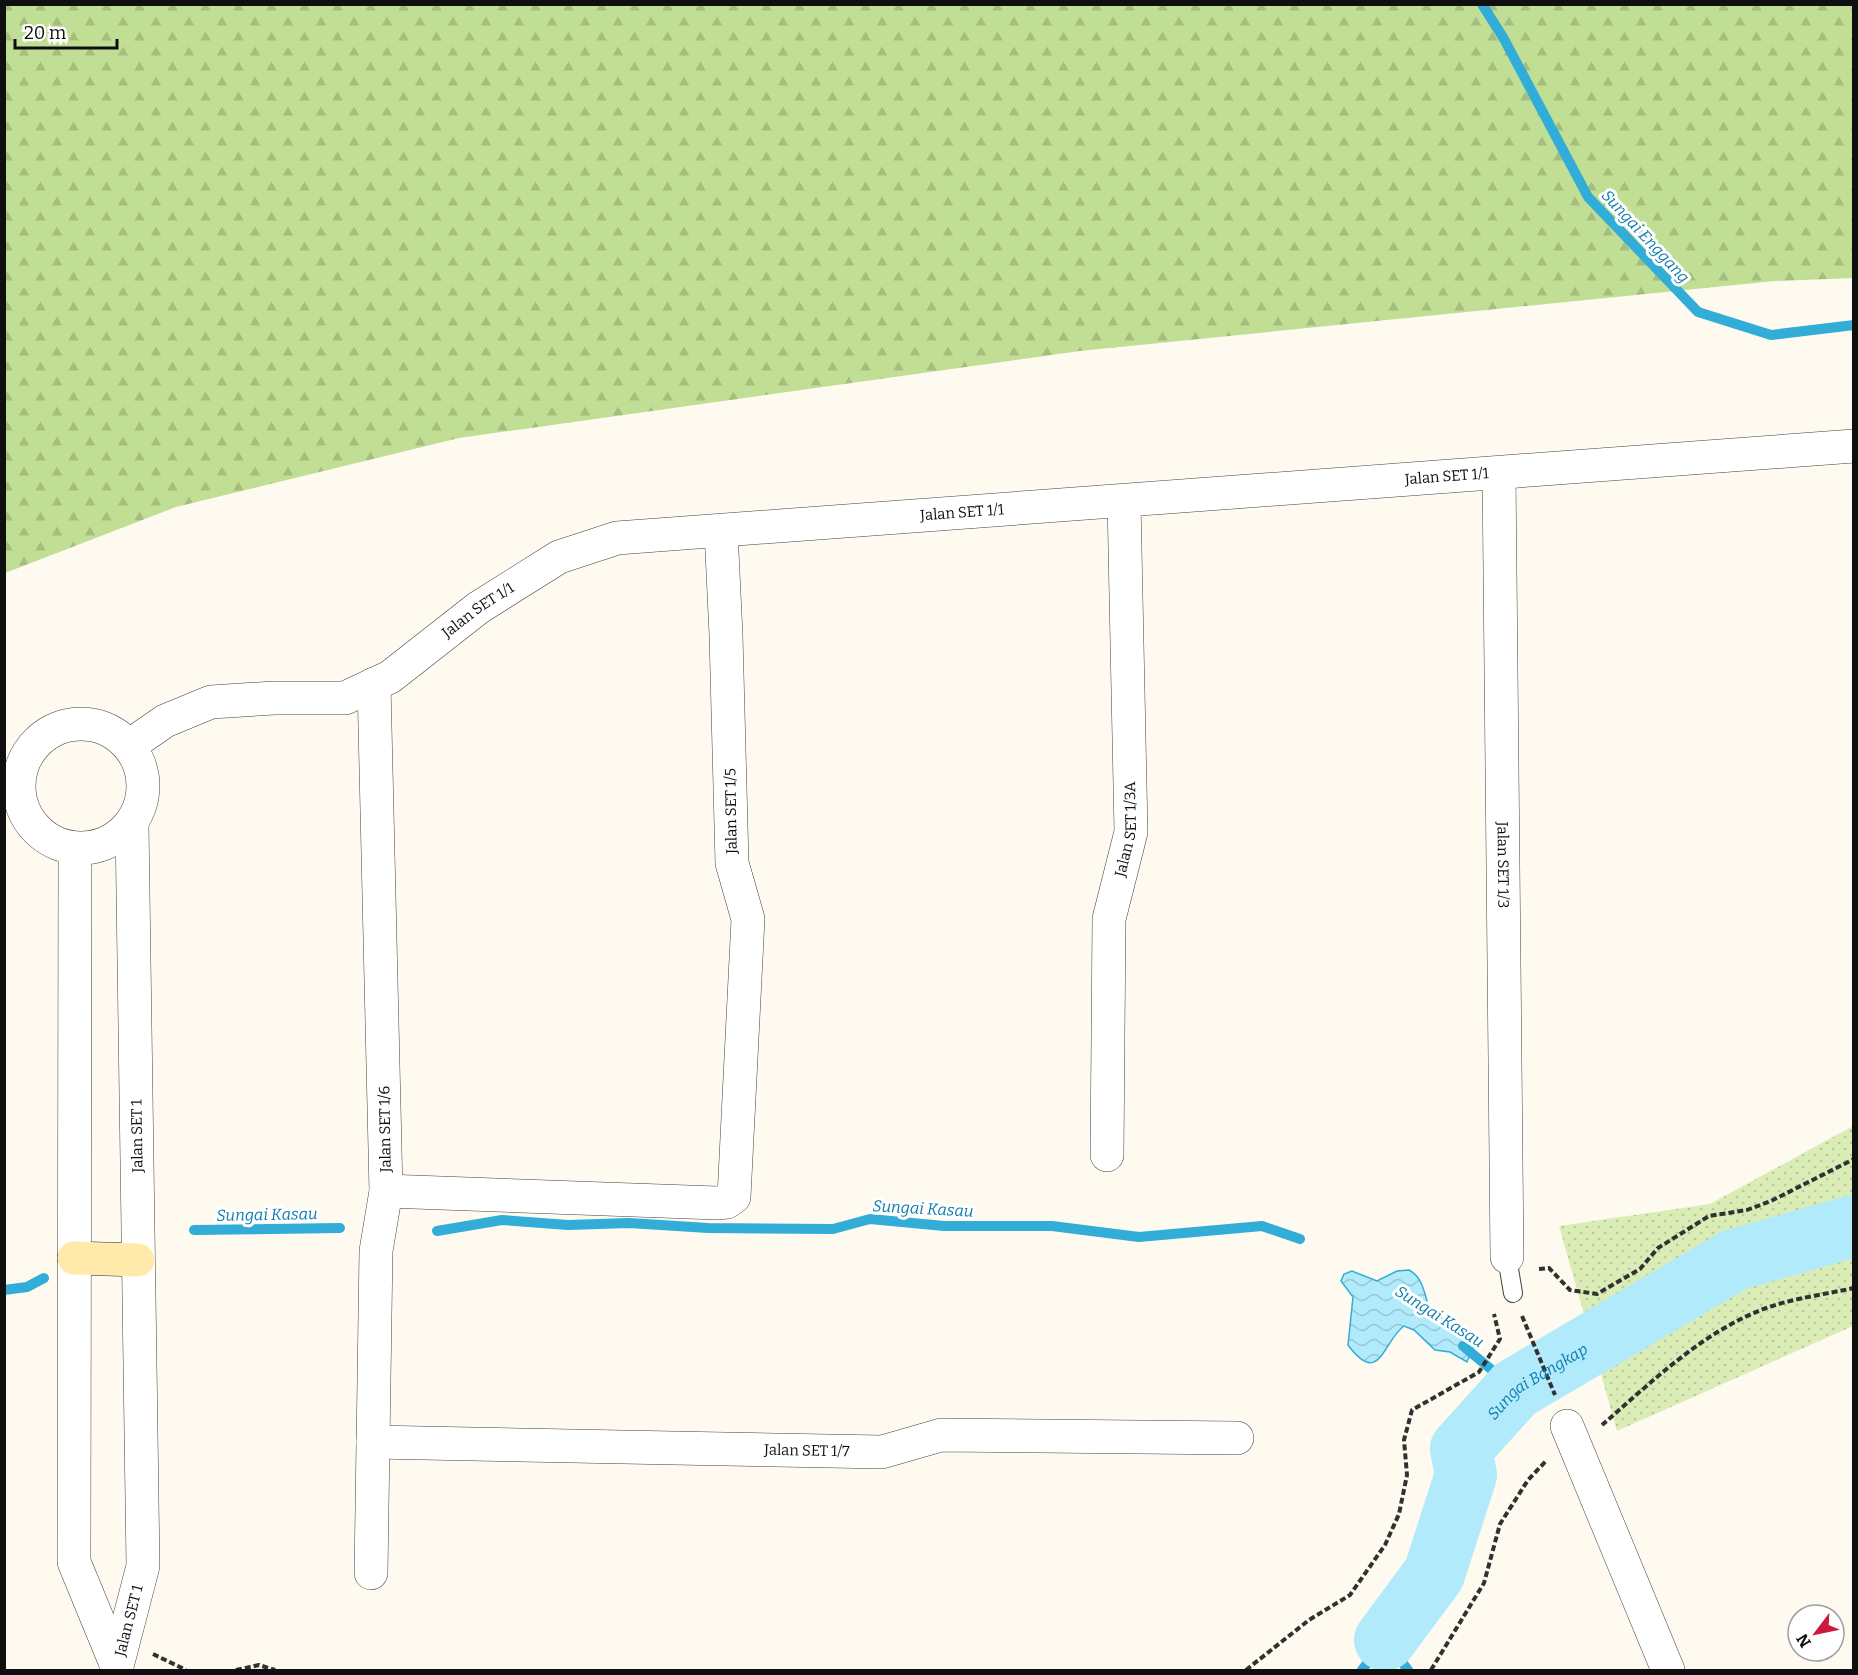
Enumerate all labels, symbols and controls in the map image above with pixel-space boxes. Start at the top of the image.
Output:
scale bar [15,12,117,50]
text: 20 m [24,22,66,44]
water label: Sungai Enggang [1598,186,1694,287]
street label: Jalan SET 1/1 [1403,464,1489,488]
street label: Jalan SET 1/1 [919,500,1005,524]
street label: Jalan SET 1/1 [438,579,517,642]
street label: Jalan SET 1/5 [721,768,741,855]
street label: Jalan SET 1/3A [1111,781,1140,880]
street label: Jalan SET 1/3 [1494,821,1512,908]
street label: Jalan SET 1/6 [375,1085,395,1173]
street label: Jalan SET 1 [127,1099,147,1174]
water label: Sungai Kasau [872,1196,974,1221]
water label: Sungai Kasau [216,1204,318,1225]
water label: Sungai Kasau [1392,1282,1488,1351]
water label: Sungai Bangkap [1483,1339,1591,1423]
street label: Jalan SET 1/7 [763,1441,850,1460]
street label: Jalan SET 1 [111,1583,147,1659]
north arrow [1786,1603,1846,1663]
text: N [1792,1630,1815,1651]

